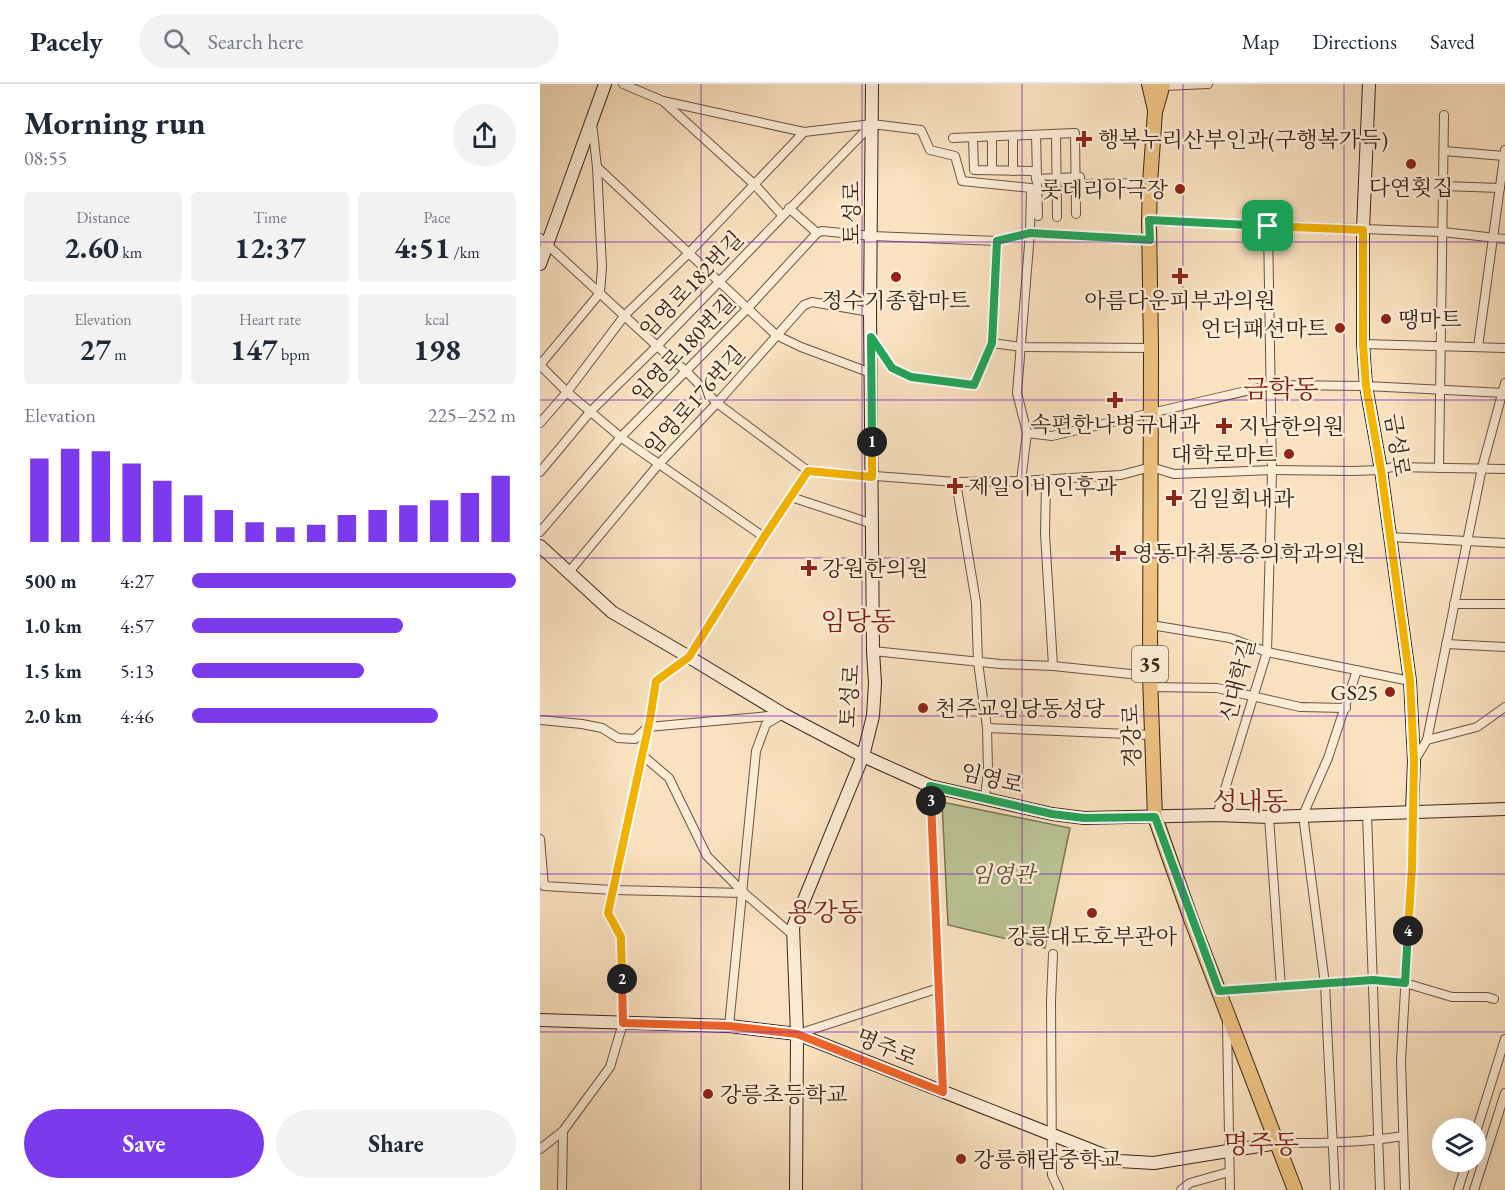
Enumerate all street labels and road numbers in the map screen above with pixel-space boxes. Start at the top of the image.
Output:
street label: 토성로 [837,181,866,245]
street label: 임영로182번길 [633,225,750,344]
street label: 임영로180번길 [625,289,742,408]
street label: 임영로176번길 [637,339,751,461]
street label: 금성로 [1378,411,1417,479]
street label: 신대학길 [1213,635,1262,725]
road number: 35 [1132,646,1168,682]
street label: 토성로 [833,663,866,729]
street label: 경강로 [1116,704,1147,768]
street label: 임영로 [958,757,1026,800]
street label: 명주로 [852,1022,922,1073]

